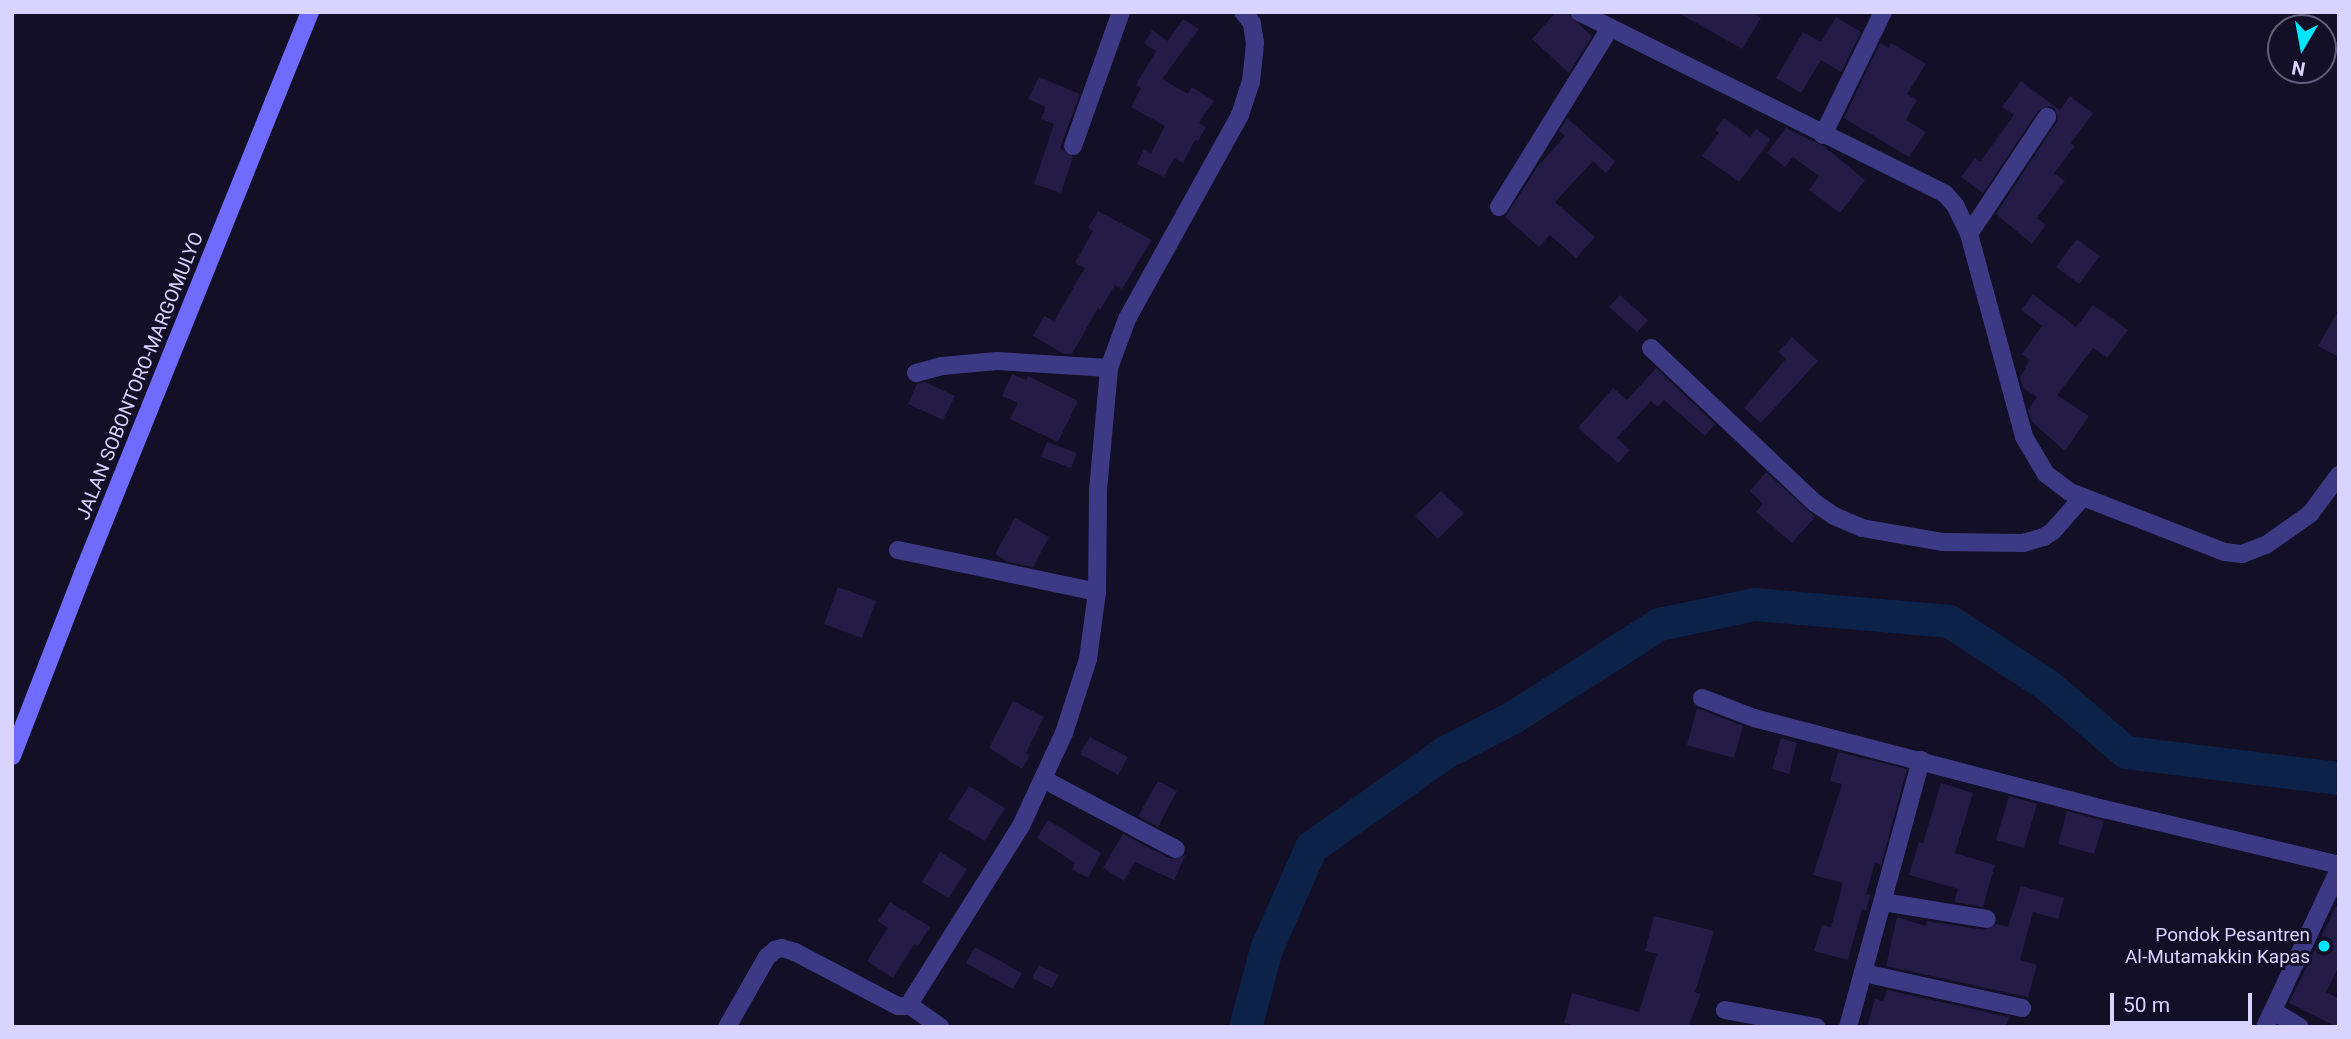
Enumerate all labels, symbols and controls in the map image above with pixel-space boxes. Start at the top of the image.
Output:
north arrow [2267,14,2337,84]
text: N [2290,56,2307,81]
street label: JALAN SOBONTORO-MARGOMULYO [72,229,208,523]
place label: Pondok Pesantren Al-Mutamakkin Kapas [2125,924,2310,968]
marker: Pondok Pesantren Al-Mutamakkin Kapas [2316,938,2332,954]
scale bar [2113,979,2255,1023]
text: 50 m [2123,993,2170,1017]

